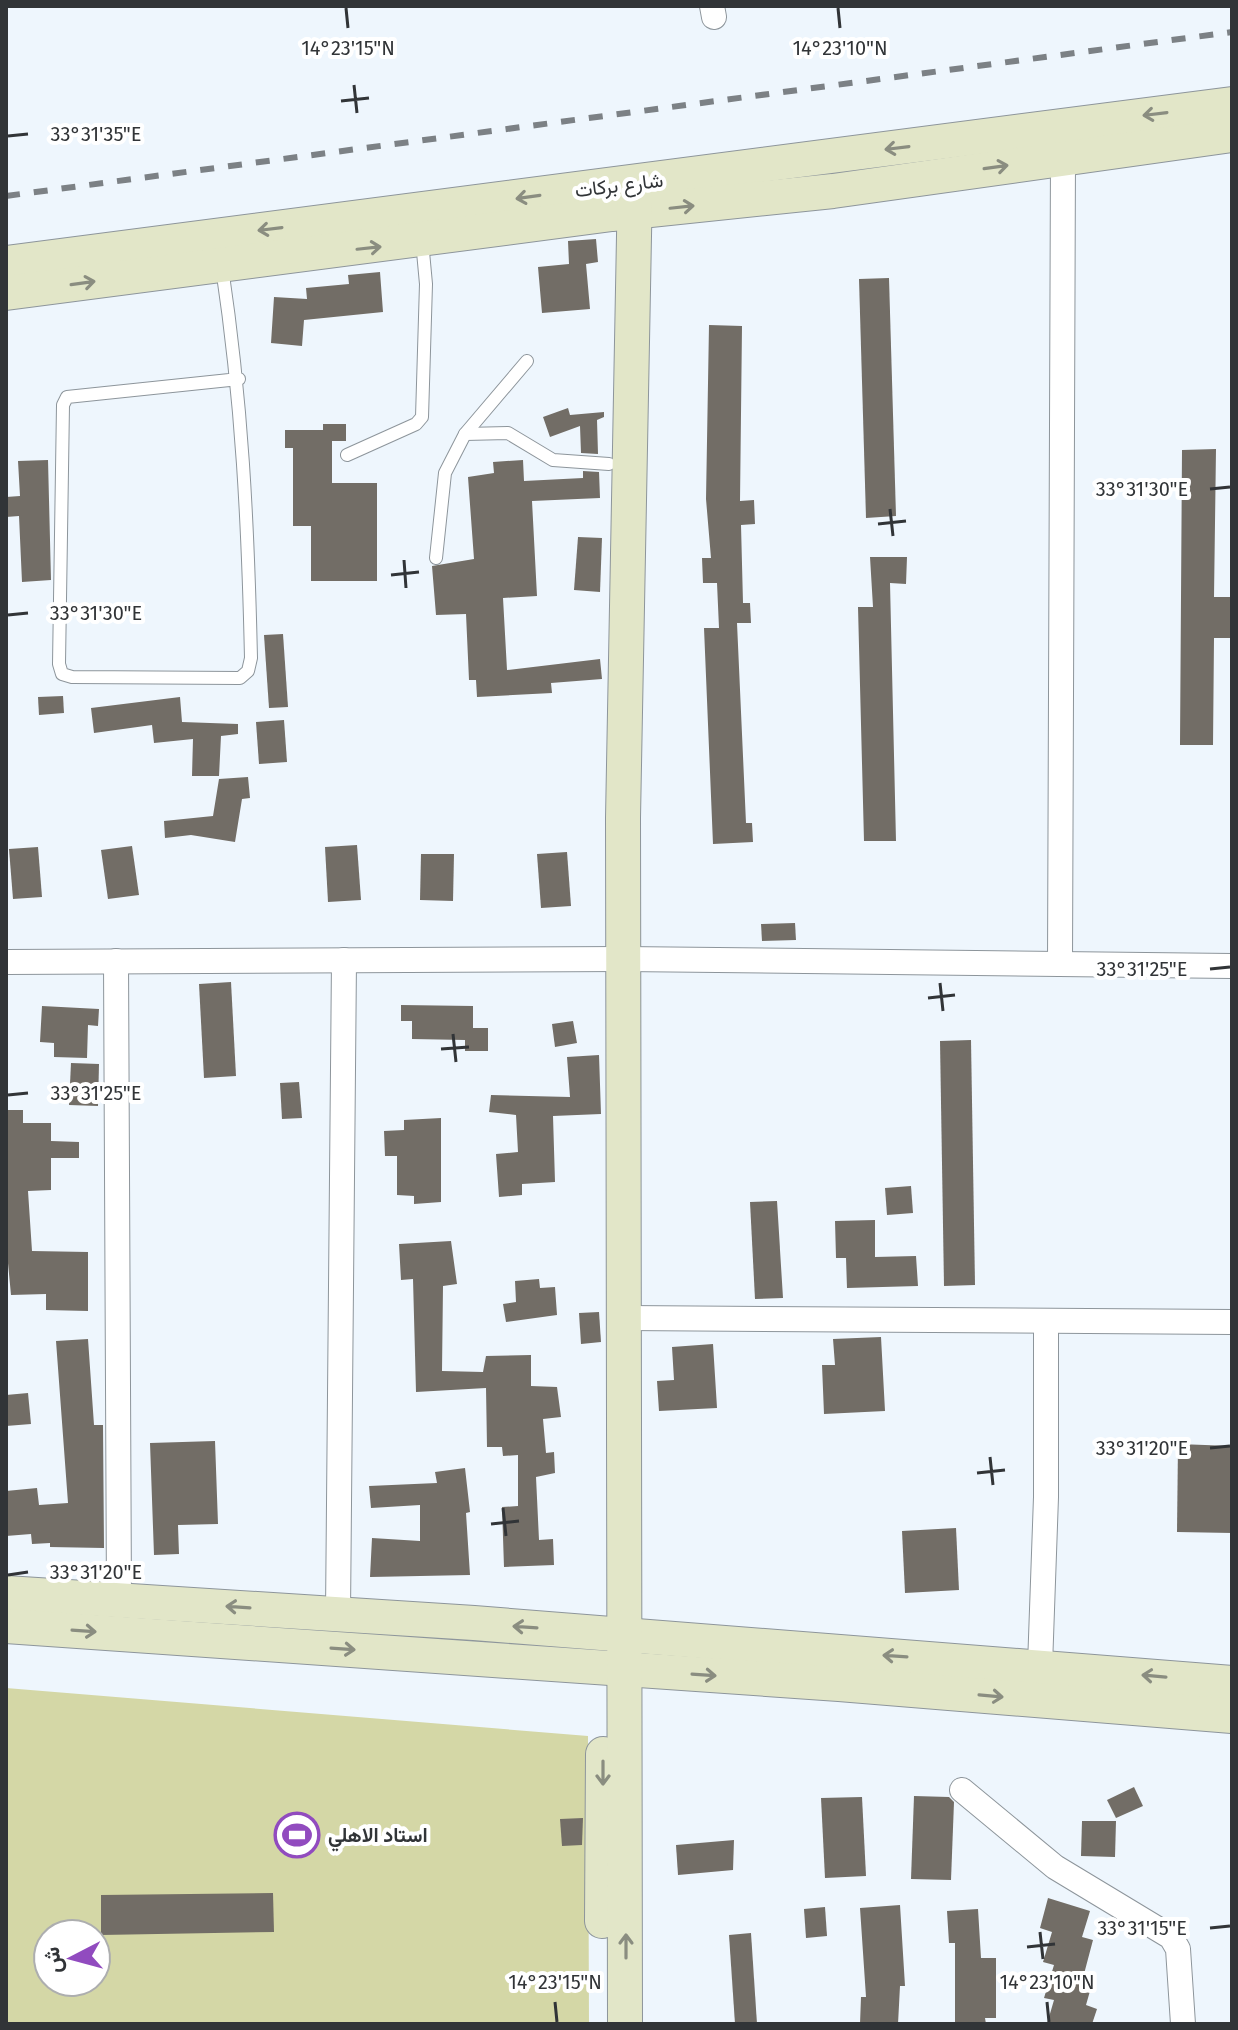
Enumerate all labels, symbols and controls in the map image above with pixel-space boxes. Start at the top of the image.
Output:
text: 14°23'15"N [301,36,395,60]
text: 14°23'10"N [792,36,888,60]
one-way arrow [1142,107,1169,122]
text: 33°31'35"E [50,122,142,146]
one-way arrow [884,140,911,155]
one-way arrow [983,159,1008,174]
street label: شارع بركات [573,168,665,204]
one-way arrow [515,189,542,204]
one-way arrow [669,200,695,215]
one-way arrow [257,221,284,236]
one-way arrow [355,240,382,255]
one-way arrow [70,275,95,290]
text: 33°31'30"E [1096,477,1188,501]
text: 33°31'30"E [50,601,142,625]
text: 33°31'25"E [1097,957,1187,981]
text: 33°31'25"E [51,1081,141,1105]
text: 33°31'20"E [1096,1436,1188,1460]
text: 33°31'20"E [50,1560,142,1584]
one-way arrow [225,1599,252,1614]
one-way arrow [512,1619,539,1634]
one-way arrow [70,1624,97,1639]
one-way arrow [329,1642,356,1657]
one-way arrow [882,1648,909,1663]
one-way arrow [690,1667,716,1682]
one-way arrow [1141,1669,1168,1684]
one-way arrow [977,1689,1004,1704]
one-way arrow [595,1759,611,1786]
sports icon: استاد الاهلي [273,1811,321,1859]
place label: استاد الاهلي [328,1823,428,1852]
text: 33°31'15"E [1097,1916,1187,1940]
north arrow [32,1918,112,1998]
one-way arrow [618,1933,634,1960]
text: ش [38,1945,67,1975]
text: 14°23'15"N [508,1970,602,1994]
text: 14°23'10"N [999,1970,1095,1994]

